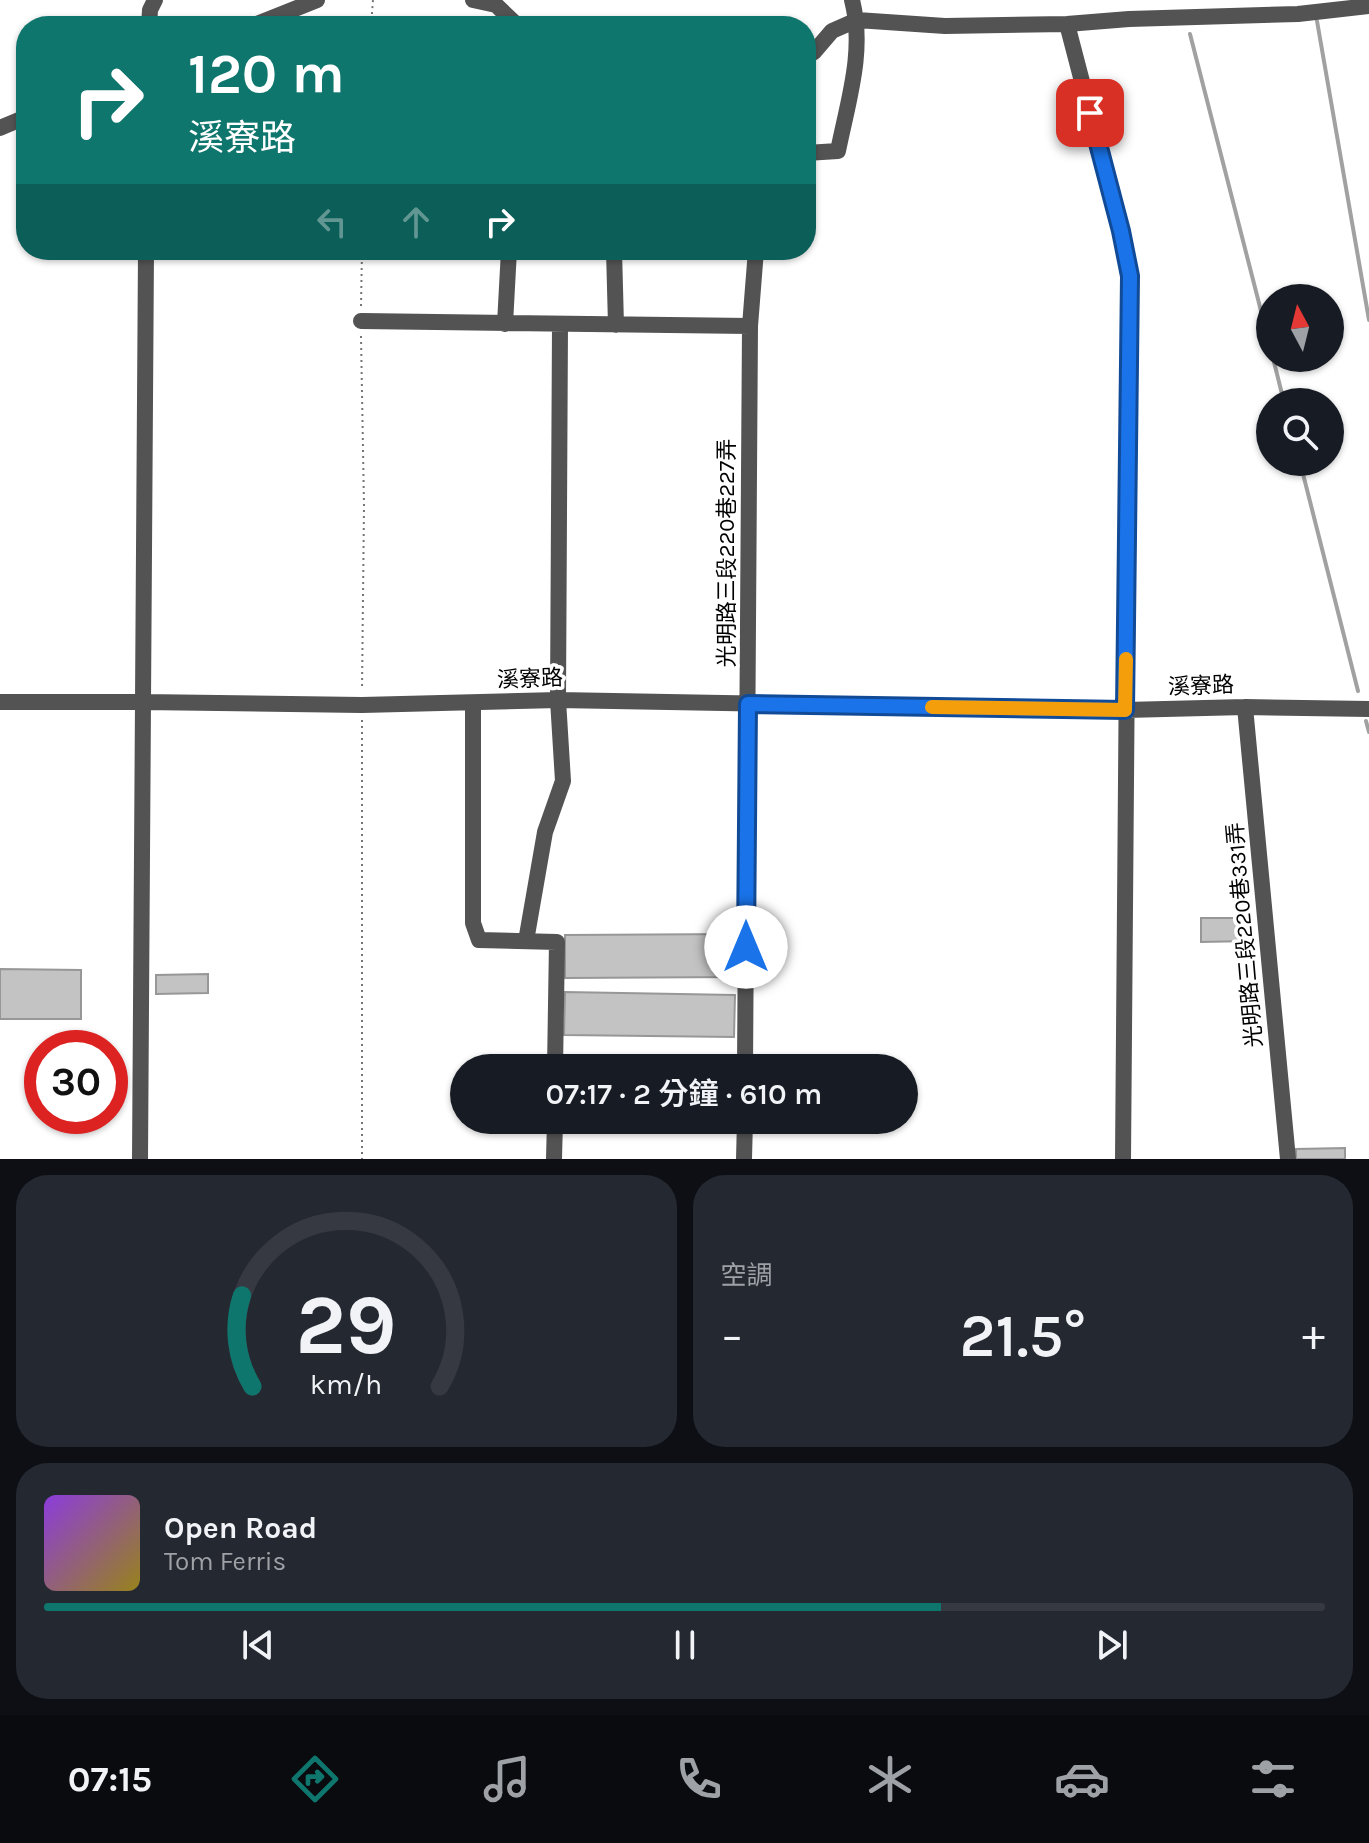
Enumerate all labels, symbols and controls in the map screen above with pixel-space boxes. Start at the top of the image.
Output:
text: 120 m [188,41,345,106]
icon: right [56,48,160,152]
pin [1056,79,1124,147]
icon: arrive [1068,91,1112,135]
text: 溪寮路 [188,117,296,159]
icon: left [310,200,354,244]
icon: ahead [394,200,438,244]
icon: right [478,200,522,244]
north arrow [1256,284,1344,372]
map controls [1256,284,1344,476]
button: search [1256,388,1344,476]
street label: 光明路三段220巷227弄 [714,439,740,667]
street label: 溪寮路 [497,665,563,693]
street label: 溪寮路 [1168,672,1234,700]
street label: 光明路三段220巷331弄 [1222,821,1268,1049]
position arrow [704,905,788,989]
speed limit sign: 30 [24,1030,128,1134]
text: 07:17 · 2 分鐘 · 610 m [546,1076,822,1112]
text: 空調 [721,1260,773,1291]
text: 29 [296,1277,397,1374]
text: 21.5° [960,1301,1086,1371]
text: − [721,1310,744,1361]
text: + [1302,1310,1325,1361]
text: km/h [310,1368,382,1401]
text: Open Road [164,1510,317,1546]
text: Tom Ferris [164,1546,286,1577]
icon: previous [236,1623,280,1667]
icon: pause [663,1623,707,1667]
icon: next [1090,1623,1134,1667]
icon: directions [287,1751,343,1807]
icon: music [479,1751,535,1807]
icon: phone [671,1751,727,1807]
icon: climate [862,1751,918,1807]
icon: car [1054,1751,1110,1807]
icon: filters [1245,1751,1301,1807]
text: 07:15 [68,1758,152,1800]

